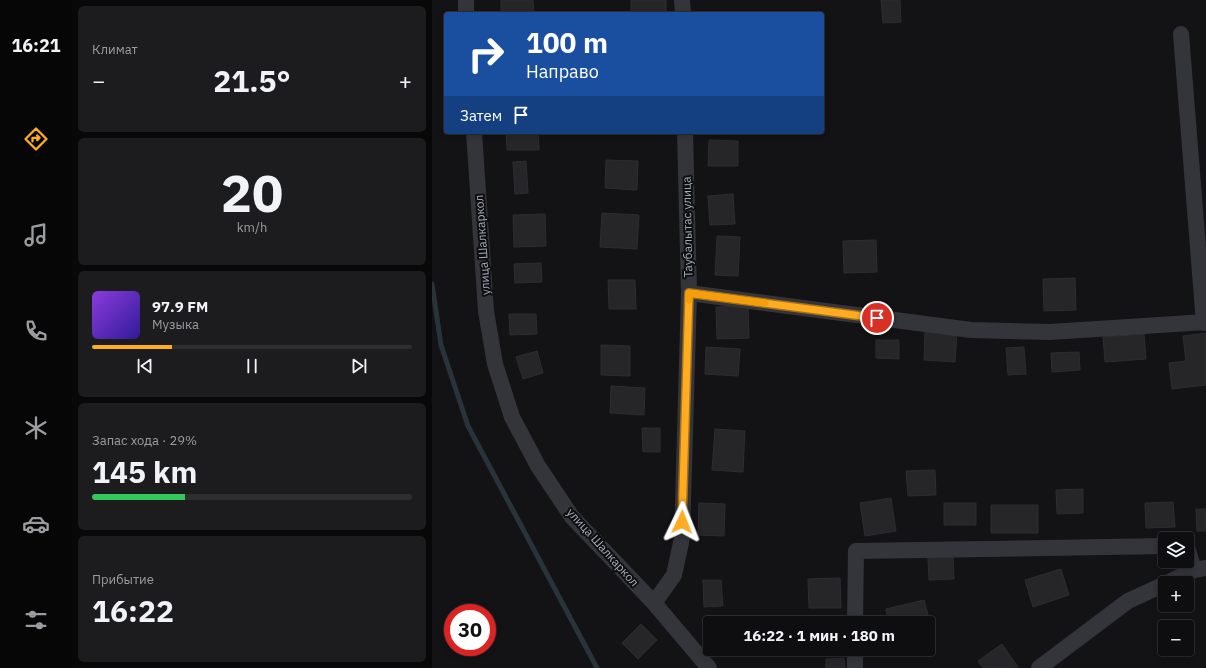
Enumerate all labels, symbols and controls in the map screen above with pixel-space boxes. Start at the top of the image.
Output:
text: 100 m [526,24,608,61]
icon: right [460,28,512,80]
text: 16:21 [11,34,61,57]
text: Климат [92,41,138,58]
text: Направо [526,60,599,83]
text: 21.5° [213,61,291,100]
text: − [92,66,105,95]
text: + [399,66,412,95]
icon: arrive [510,104,532,126]
text: Затем [460,106,502,125]
icon: directions [22,125,50,153]
text: 20 [221,159,283,226]
street label: Таубалытас улица [679,176,695,278]
street label: улица Шалкаркол [471,194,493,296]
text: km/h [237,219,267,236]
icon: music [22,221,50,249]
text: 97.9 FM [152,297,208,316]
pin [860,301,894,335]
icon: arrive [866,307,888,329]
text: Музыка [152,316,199,333]
icon: phone [22,317,50,345]
icon: previous [134,355,156,377]
icon: pause [241,355,263,377]
icon: next [348,355,370,377]
icon: climate [22,414,50,442]
text: Запас хода · 29% [92,432,197,449]
text: 145 km [92,452,197,491]
position arrow [661,501,703,543]
street label: улица Шалкаркол [564,505,642,589]
icon: car [22,510,50,538]
map controls [1158,532,1194,656]
button: layers [1158,532,1194,568]
text: Прибытие [92,571,154,588]
button: + [1158,576,1194,612]
text: 16:22 [92,591,174,630]
speed limit sign: 30 [444,604,496,656]
icon: filters [22,606,50,634]
button: − [1158,620,1194,656]
text: 16:22 · 1 мин · 180 m [743,626,895,645]

